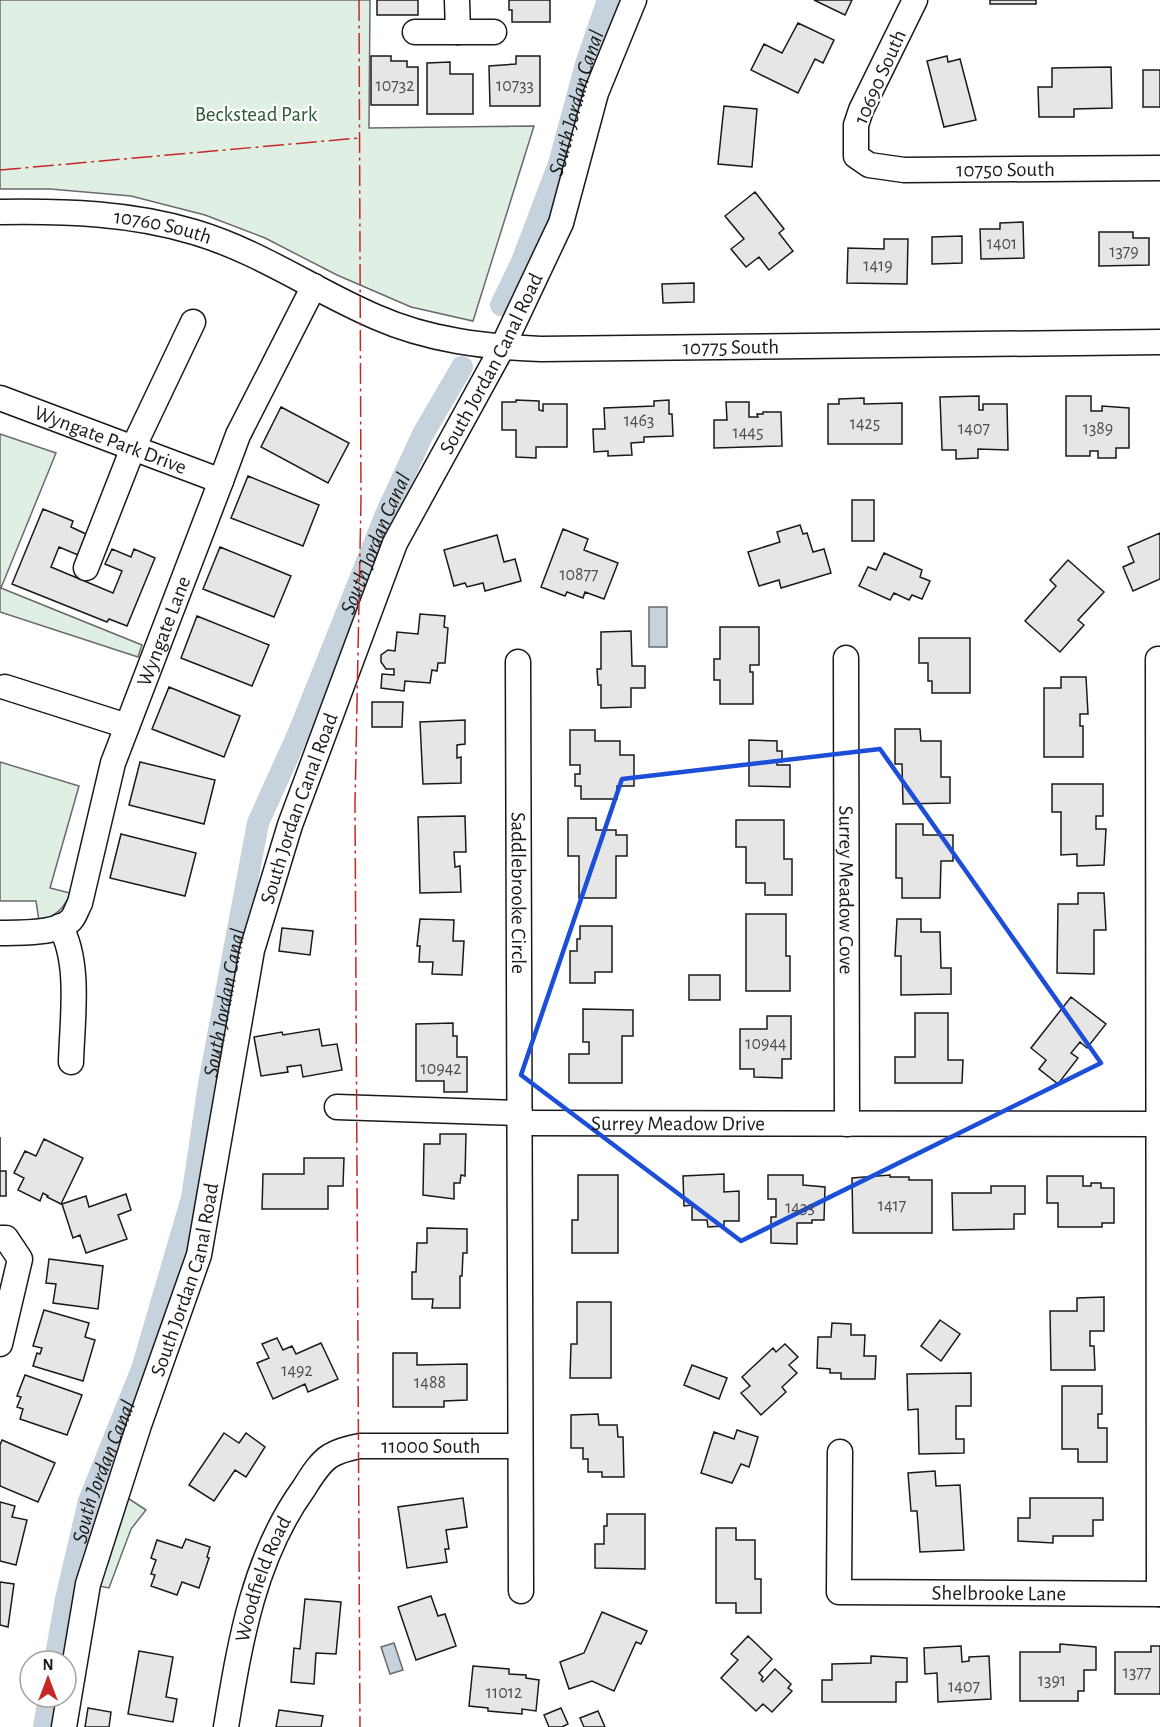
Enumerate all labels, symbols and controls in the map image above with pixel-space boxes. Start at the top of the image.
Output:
water label: South Jordan Canal [544,27,608,179]
street label: 10690 South [850,27,910,127]
house number: 10732 [376,77,414,95]
house number: 10733 [496,77,534,95]
park label: Beckstead Park [195,104,318,125]
street label: 10750 South [956,158,1055,180]
street label: 10760 South [113,206,215,247]
house number: 1401 [987,235,1017,253]
house number: 1379 [1109,243,1139,261]
house number: 1419 [863,257,893,275]
street label: South Jordan Canal Road [435,270,546,458]
street label: 10775 South [683,336,779,358]
street label: Wyngate Park Drive [32,401,189,478]
house number: 1463 [624,412,654,430]
house number: 1425 [850,415,880,433]
house number: 1407 [958,420,990,438]
house number: 1389 [1083,420,1113,438]
house number: 1445 [732,424,764,442]
water label: South Jordan Canal [336,470,414,617]
house number: 10877 [559,566,599,584]
street label: Wyngate Lane [133,573,194,689]
street label: South Jordan Canal Road [256,710,341,906]
street label: Surrey Meadow Cove [836,805,857,975]
street label: Saddlebrooke Circle [508,812,530,974]
water label: South Jordan Canal [200,927,249,1079]
house number: 10944 [745,1035,787,1053]
house number: 10942 [420,1060,462,1078]
street label: Surrey Meadow Drive [591,1113,765,1134]
street label: South Jordan Canal Road [147,1181,222,1379]
house number: 1417 [878,1197,906,1215]
house number: 1433 [785,1199,815,1217]
house number: 1492 [281,1362,313,1380]
house number: 1488 [414,1374,446,1392]
water label: South Jordan Canal [68,1397,139,1545]
street label: 11000 South [381,1436,481,1457]
street label: Woodfield Road [231,1512,295,1644]
street label: Shelbrooke Lane [932,1582,1066,1604]
north arrow [18,1649,78,1709]
text: N [42,1657,54,1673]
house number: 1377 [1123,1664,1151,1682]
house number: 1391 [1038,1672,1066,1690]
house number: 1407 [948,1678,980,1696]
house number: 11012 [486,1684,522,1702]

